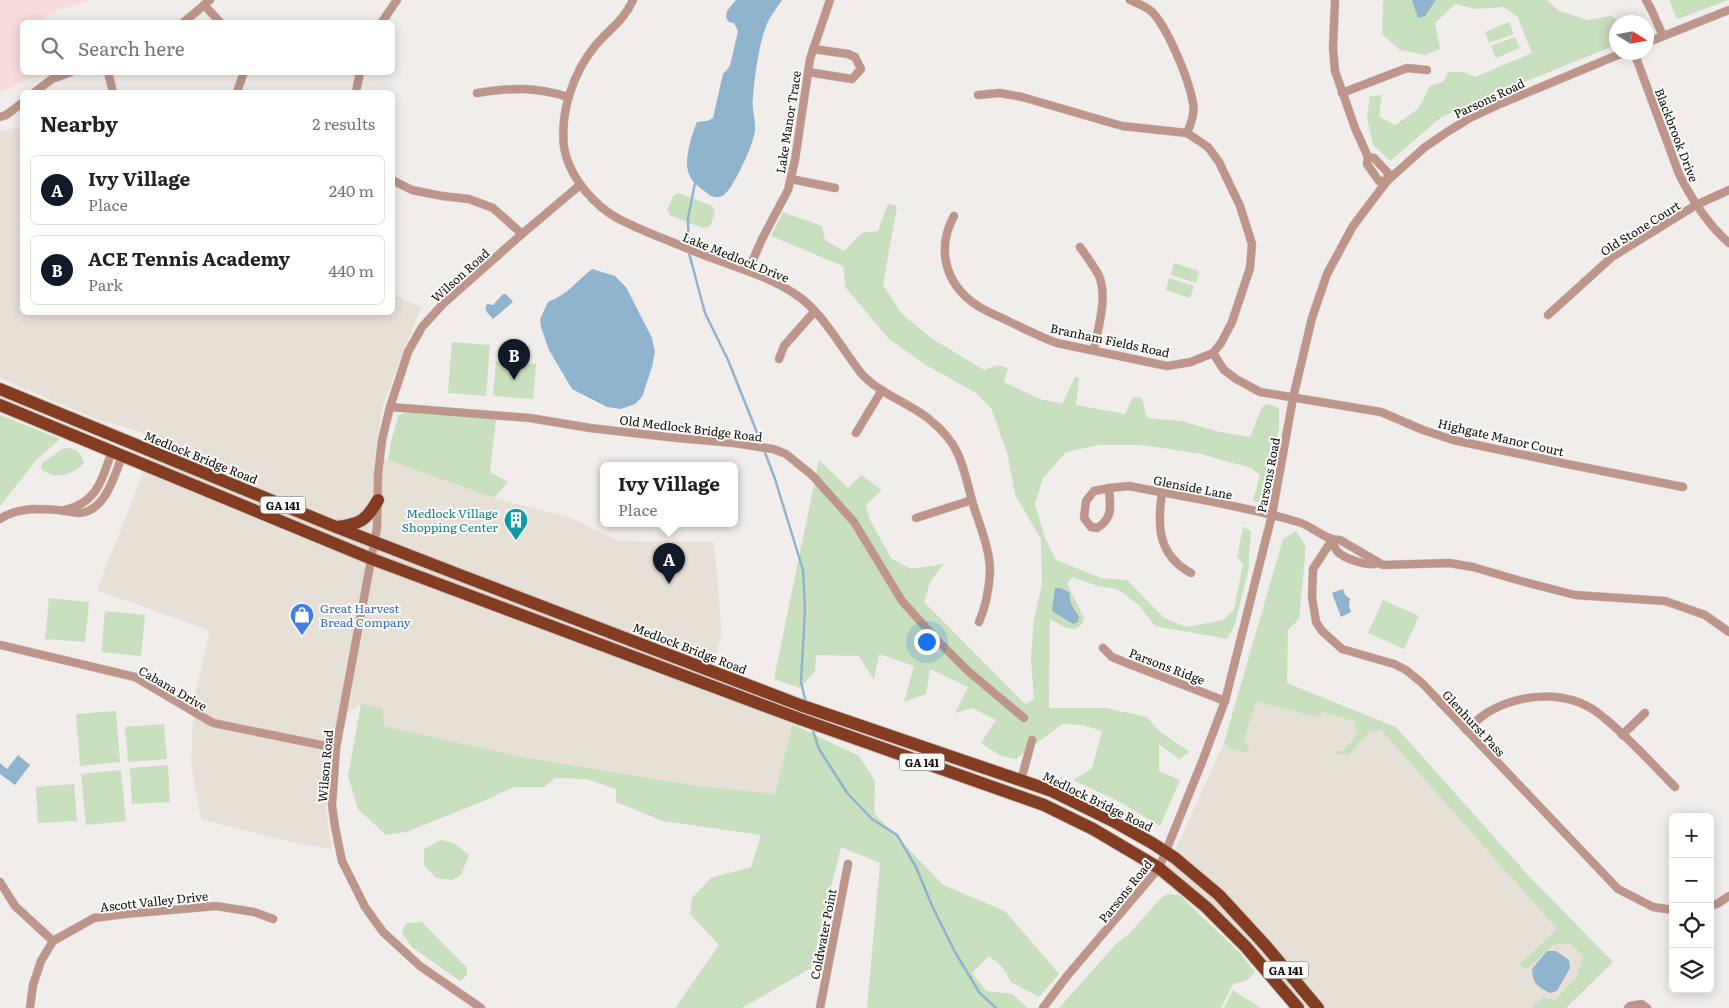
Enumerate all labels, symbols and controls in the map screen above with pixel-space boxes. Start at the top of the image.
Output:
north arrow [1609,15,1654,60]
search box [20,20,395,75]
icon: search [38,34,66,62]
text: Search here [78,34,185,62]
street label: Lake Manor Trace [771,69,805,175]
street label: Parsons Road [1451,73,1528,122]
street label: Blackbrook Drive [1651,85,1703,185]
text: Nearby [40,107,118,138]
text: 2 results [312,111,375,135]
text: Ivy Village [88,164,190,192]
text: A [51,178,63,202]
text: 240 m [329,178,374,202]
text: Place [88,192,128,216]
street label: Old Stone Court [1596,196,1684,260]
street label: Lake Medlock Drive [680,227,792,287]
text: ACE Tennis Academy [88,244,290,272]
street label: Wilson Road [427,244,494,306]
text: B [51,258,63,282]
text: 440 m [328,258,374,282]
text: Park [88,272,123,296]
street label: Branham Fields Road [1049,319,1172,362]
pin: B [498,339,530,380]
street label: Old Medlock Bridge Road [619,410,764,446]
street label: Highgate Manor Court [1436,414,1566,460]
street label: Medlock Bridge Road [142,426,261,488]
street label: Parsons Road [1252,435,1284,514]
popup [600,462,738,527]
text: Ivy Village [618,469,720,497]
street label: Glenside Lane [1152,471,1234,503]
road number: GA 141 [260,496,306,514]
text: Place [618,497,658,521]
place label: Medlock Village Shopping Center [402,504,498,536]
building icon: Medlock Village Shopping Center [503,507,529,541]
pin: A [653,543,685,584]
place label: Great Harvest Bread Company [320,599,411,631]
shop icon: Great Harvest Bread Company [289,602,315,636]
street label: Medlock Bridge Road [630,618,750,678]
your location [914,629,940,655]
street label: Parsons Ridge [1126,643,1208,689]
street label: Cabana Drive [135,661,211,715]
street label: Glenhurst Pass [1438,686,1510,761]
street label: Wilson Road [313,728,337,803]
road number: GA 141 [900,754,944,770]
street label: Medlock Bridge Road [1040,766,1157,836]
map controls [1669,813,1714,993]
button: + [1669,813,1714,858]
street label: Parsons Road [1094,855,1156,926]
button: − [1669,858,1714,903]
street label: Ascott Valley Drive [99,886,209,916]
street label: Coldwater Point [805,887,841,981]
button: locate [1669,903,1714,948]
button: layers [1669,948,1714,993]
road number: GA 141 [1264,962,1308,978]

